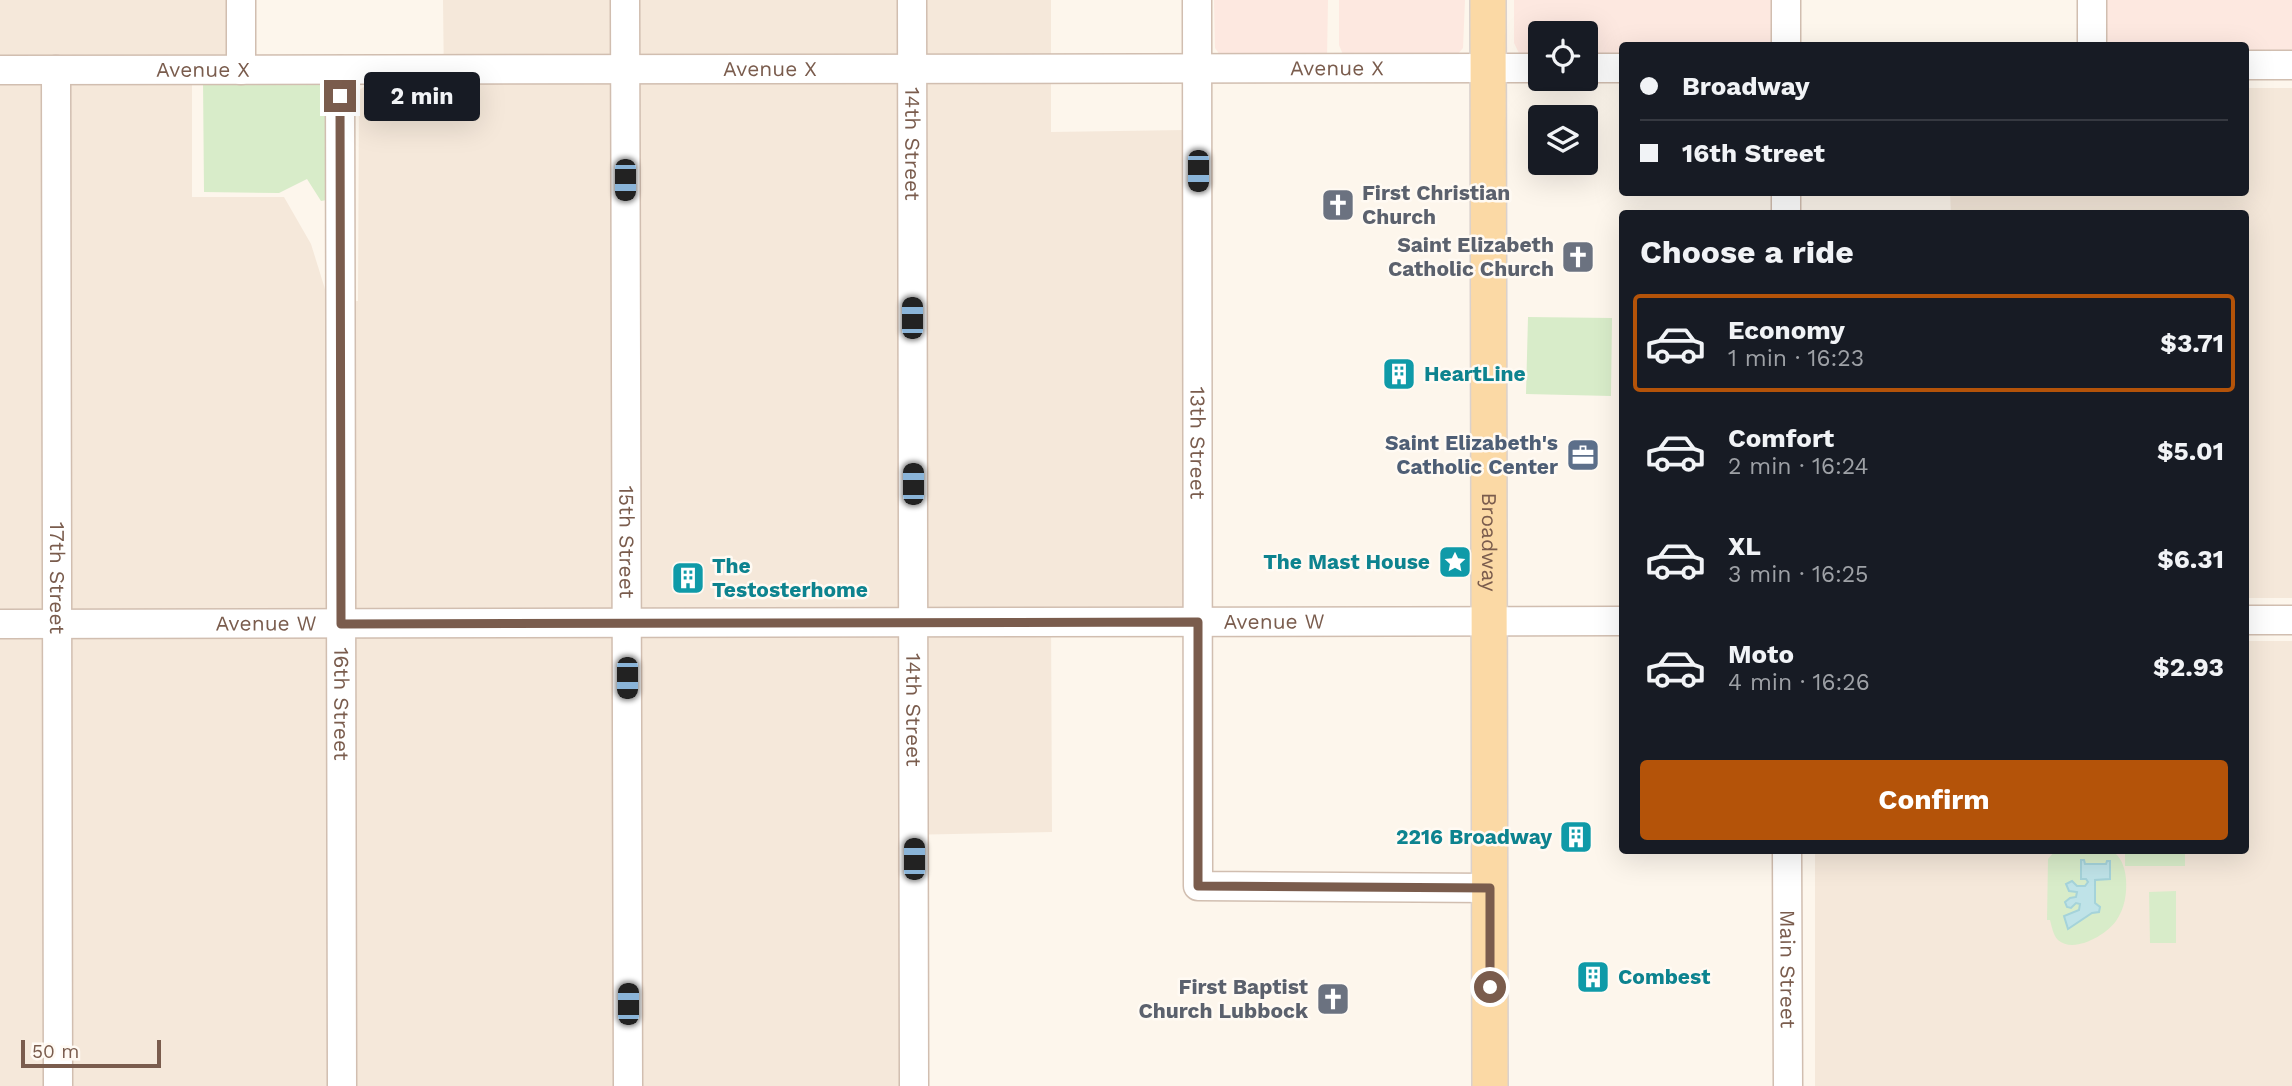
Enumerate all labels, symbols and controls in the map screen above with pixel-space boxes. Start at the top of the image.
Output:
map controls [1528,21,1598,175]
button: locate [1528,21,1598,91]
street label: Avenue X [1290,55,1384,80]
street label: Avenue X [723,56,817,81]
street label: Avenue X [156,57,250,82]
text: Broadway [1682,71,1810,101]
callout: 2 min [364,72,480,120]
route end [324,80,356,112]
text: 2 min [391,83,453,110]
street label: 14th Street [900,87,925,201]
button: layers [1528,105,1598,175]
text: 16th Street [1682,138,1825,168]
car [1188,150,1209,192]
car [615,159,636,201]
place label: First Christian Church [1362,180,1510,229]
church icon: First Christian Church [1319,186,1357,224]
place label: Saint Elizabeth Catholic Church [1388,232,1554,281]
text: Choose a ride [1640,233,1854,271]
church icon: Saint Elizabeth Catholic Church [1559,238,1597,276]
car [902,297,923,339]
icon: car [1644,312,1707,375]
text: Economy [1728,315,1845,345]
text: $3.71 [2160,328,2224,358]
text: 1 min · 16:23 [1728,345,1864,372]
building icon: HeartLine [1380,355,1418,393]
place label: HeartLine [1424,361,1526,386]
street label: 13th Street [1185,387,1211,500]
icon: car [1644,420,1707,483]
text: Comfort [1728,423,1834,453]
place label: Saint Elizabeth's Catholic Center [1385,430,1558,479]
office icon: Saint Elizabeth's Catholic Center [1564,436,1602,474]
text: $5.01 [2157,436,2224,466]
text: 2 min · 16:24 [1728,453,1868,480]
car [903,463,924,505]
street label: 15th Street [614,486,640,599]
street label: Broadway [1477,492,1502,592]
street label: 17th Street [45,522,70,634]
icon: car [1644,528,1707,591]
text: XL [1728,531,1761,561]
place icon: The Mast House [1436,543,1474,581]
text: $6.31 [2157,544,2224,574]
place label: The Mast House [1263,549,1430,574]
place label: The Testosterhome [712,553,868,602]
building icon: The Testosterhome [669,559,707,597]
text: 3 min · 16:25 [1728,561,1869,588]
street label: Avenue W [1223,609,1325,634]
street label: Avenue W [215,610,317,636]
icon: car [1644,636,1707,699]
text: Moto [1728,639,1794,669]
street label: 16th Street [329,647,354,761]
text: $2.93 [2153,652,2224,682]
street label: 14th Street [901,653,926,767]
car [617,657,638,699]
text: 4 min · 16:26 [1728,669,1870,696]
button: Confirm [1640,760,2228,840]
building icon: 2216 Broadway [1557,818,1595,856]
place label: 2216 Broadway [1396,824,1552,849]
car [904,838,925,880]
street label: Main Street [1775,910,1801,1029]
building icon: Combest [1574,958,1612,996]
place label: Combest [1618,964,1710,989]
route start [1474,971,1506,1003]
place label: First Baptist Church Lubbock [1138,974,1309,1023]
church icon: First Baptist Church Lubbock [1314,980,1352,1018]
car [618,983,639,1025]
scale bar [21,1037,161,1069]
text: 50 m [32,1040,79,1063]

